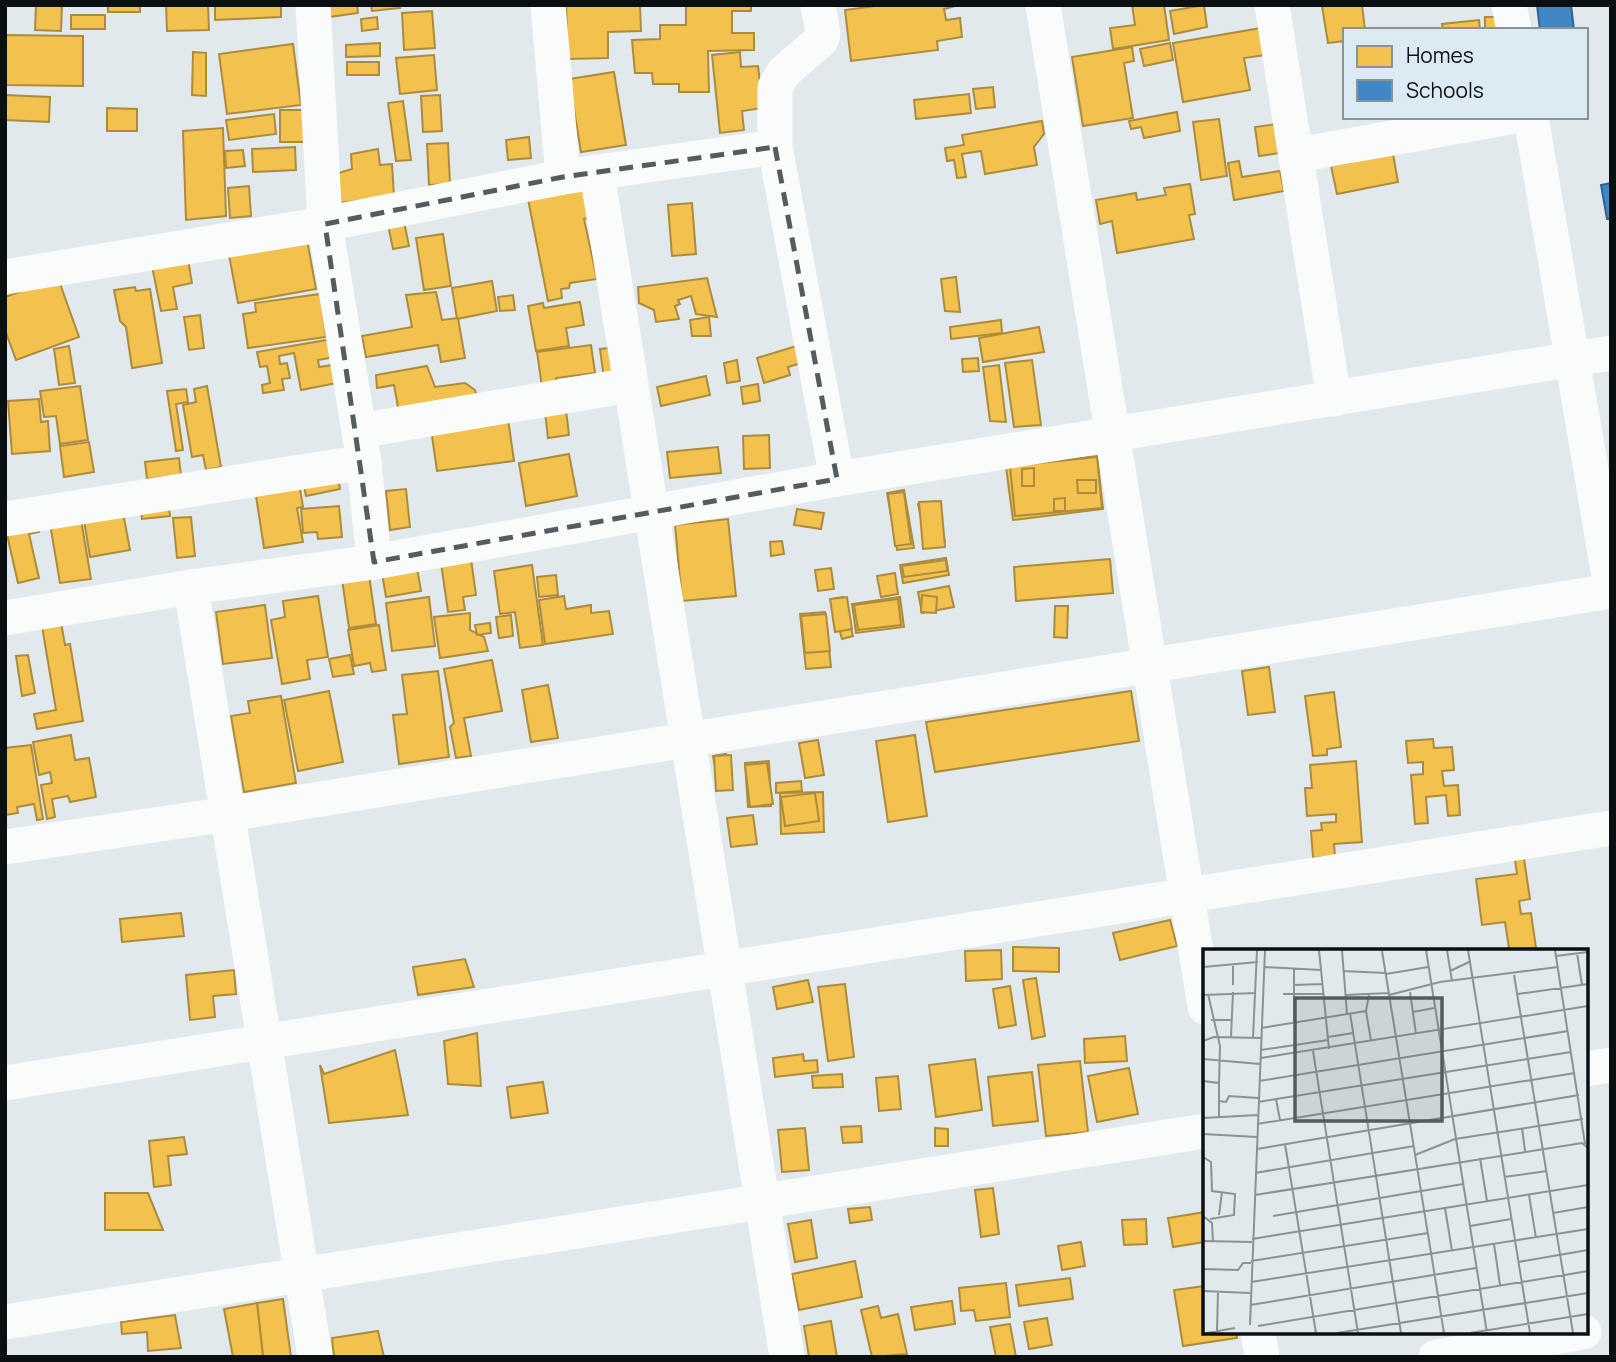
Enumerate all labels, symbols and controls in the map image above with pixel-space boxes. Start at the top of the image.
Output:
legend [1343,28,1588,119]
text: Homes [1406,41,1474,69]
text: Schools [1406,76,1484,104]
inset map [1203,949,1588,1334]

